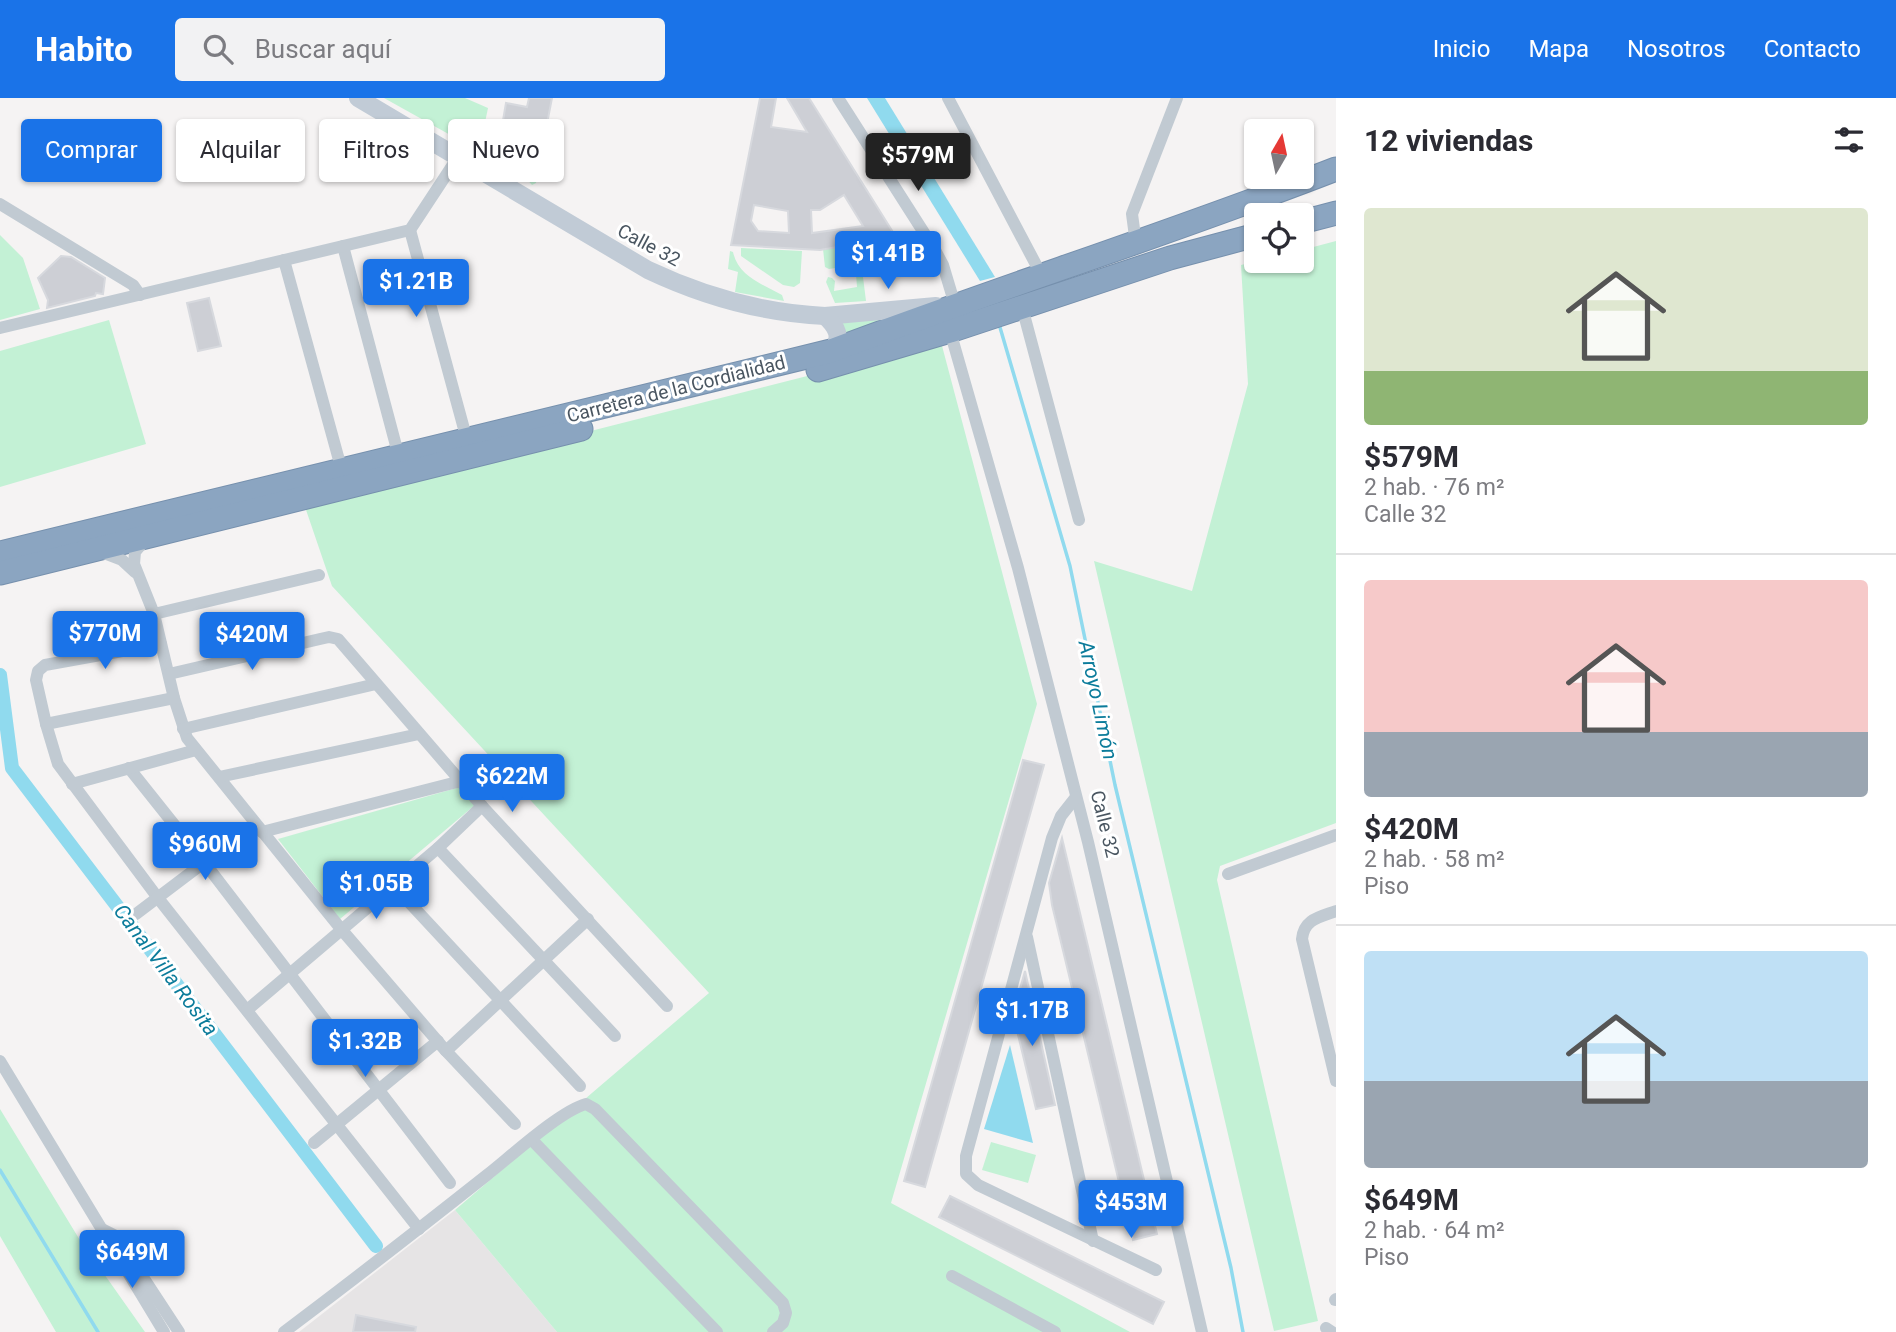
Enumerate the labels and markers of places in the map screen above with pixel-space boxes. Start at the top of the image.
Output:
pin: $579M [869,134,967,193]
pin: $1.41B [831,232,945,291]
pin: $1.21B [359,260,473,319]
pin: $770M [56,612,154,671]
pin: $420M [203,612,301,672]
pin: $622M [463,754,561,814]
pin: $960M [156,822,254,882]
pin: $1.05B [319,862,433,921]
pin: $1.17B [975,988,1089,1048]
pin: $1.32B [308,1020,422,1079]
pin: $453M [1082,1180,1180,1240]
pin: $649M [83,1230,181,1290]

